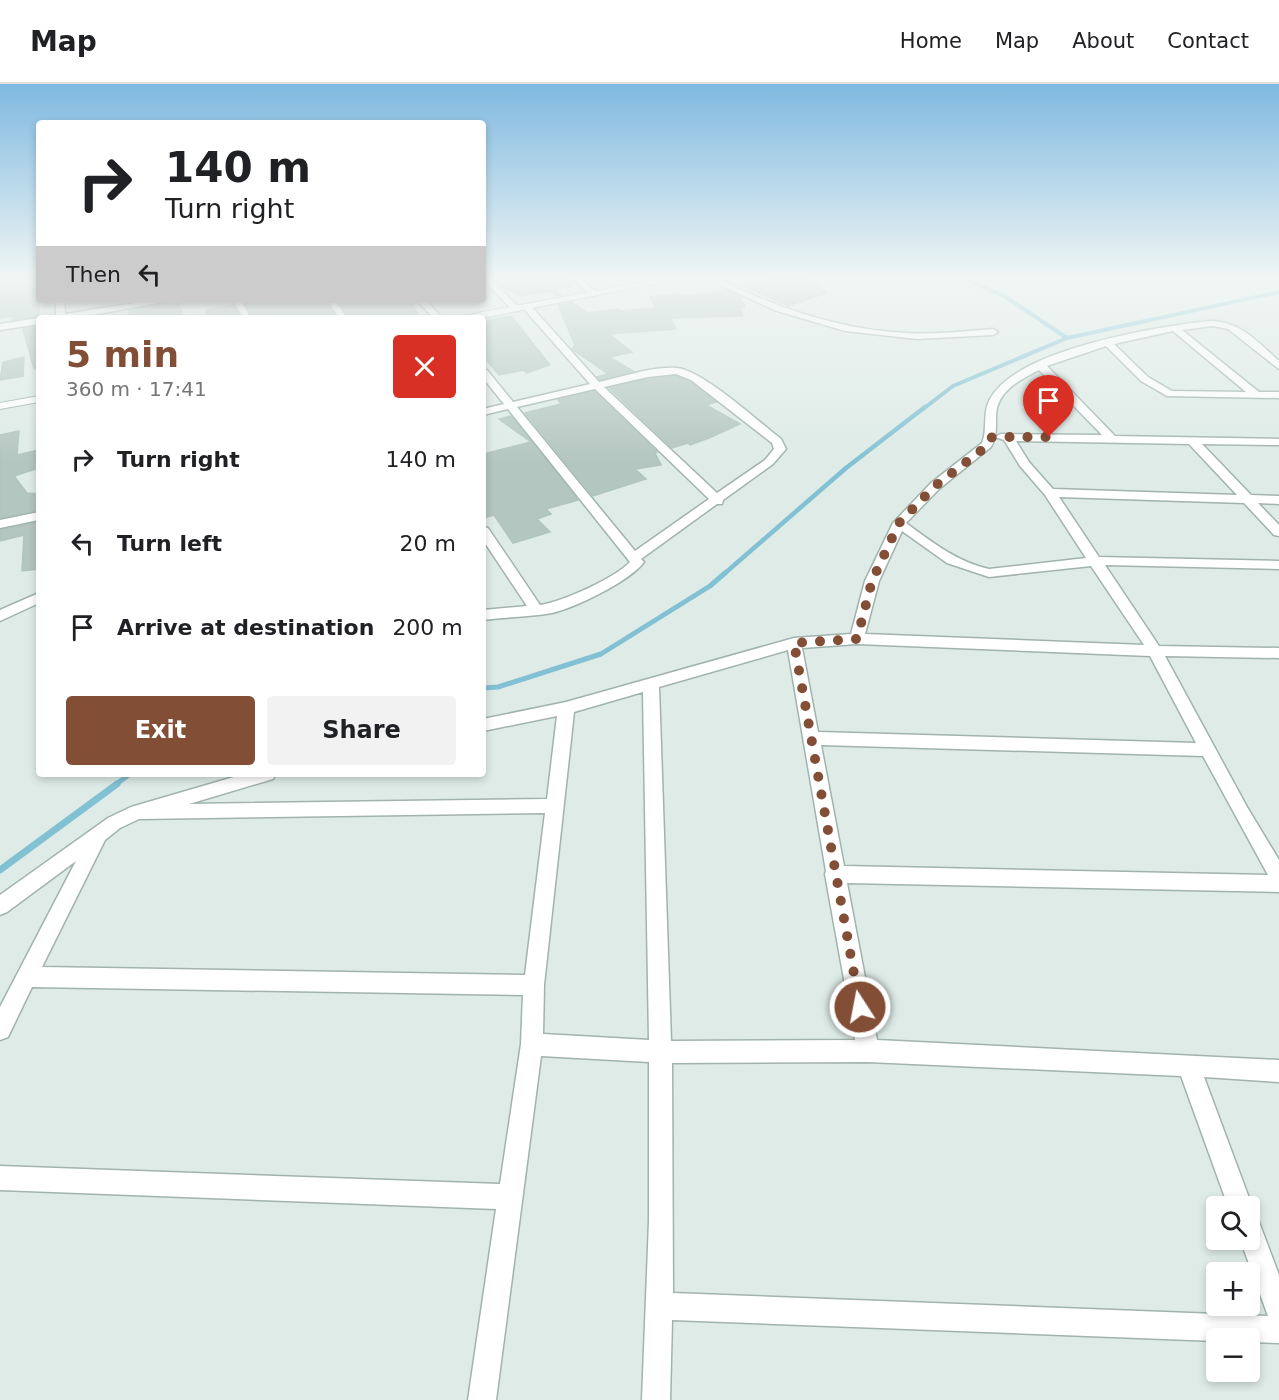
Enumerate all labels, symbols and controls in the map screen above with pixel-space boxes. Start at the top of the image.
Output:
text: Map [30,25,97,58]
text: Home [900,29,962,53]
text: Map [995,29,1039,53]
text: About [1072,29,1134,53]
text: Contact [1167,29,1249,53]
text: 140 m [165,143,311,192]
icon: right [66,144,144,222]
text: Turn right [165,193,294,224]
icon: left [133,258,166,291]
text: Then [66,262,121,287]
text: 5 min [66,334,179,375]
button: close [393,335,456,398]
pin [1023,375,1074,437]
text: 360 m · 17:41 [66,377,207,401]
icon: arrive [1032,384,1065,417]
icon: right [66,443,99,476]
text: Turn right [117,447,240,472]
text: 140 m [386,447,456,472]
icon: left [66,527,99,560]
text: Turn left [117,531,222,556]
text: 20 m [400,531,456,556]
icon: arrive [66,611,99,644]
text: Arrive at destination [117,615,374,640]
text: 200 m [392,615,463,640]
button: Exit [66,696,255,765]
button: Share [267,696,456,765]
position arrow [828,975,892,1039]
map controls [1206,1196,1260,1382]
button: search [1206,1196,1260,1250]
button: + [1206,1262,1260,1316]
button: − [1206,1328,1260,1382]

